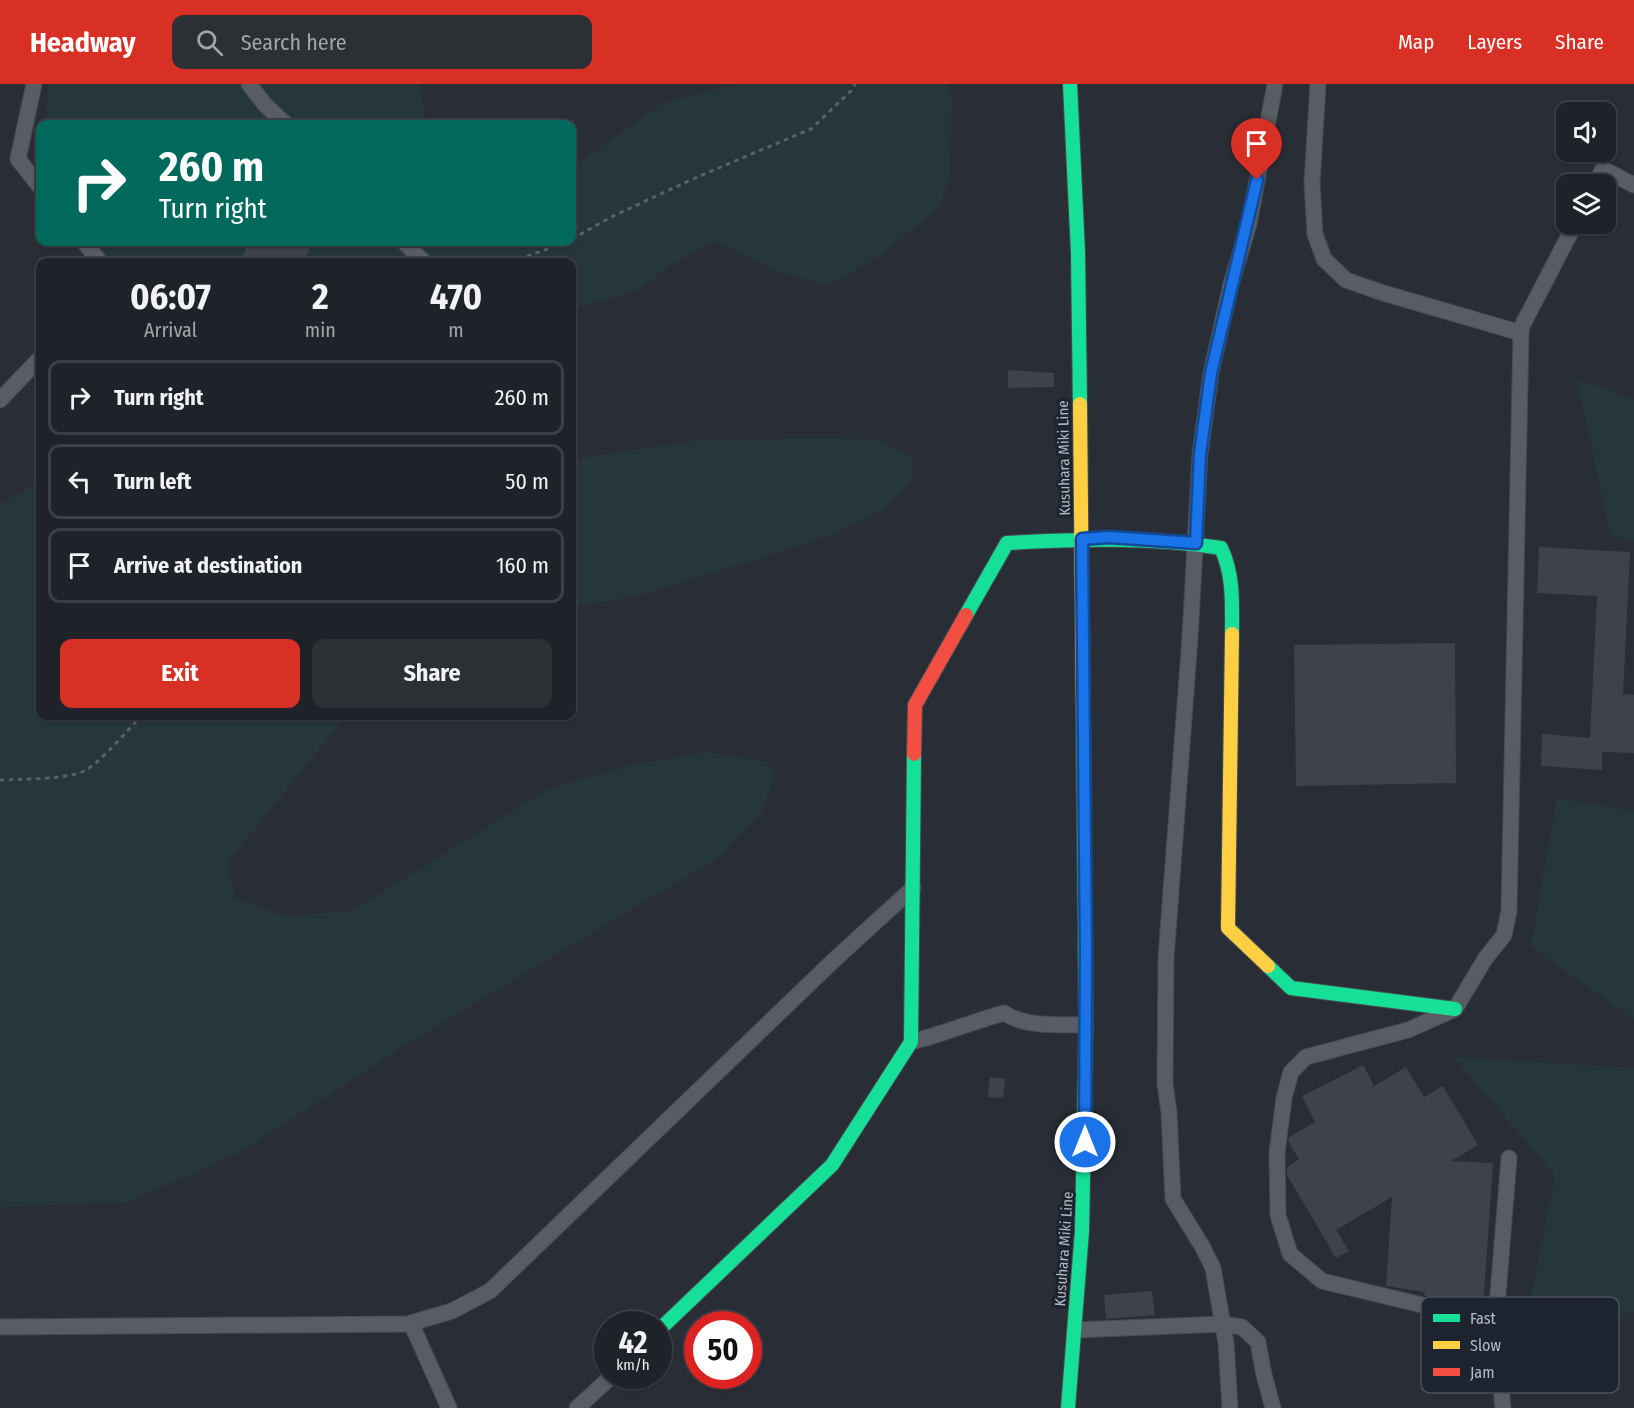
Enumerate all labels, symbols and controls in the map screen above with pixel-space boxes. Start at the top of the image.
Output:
search box [172,15,592,69]
text: Headway [30,26,136,59]
icon: search [193,26,226,59]
text: Search here [241,29,347,56]
text: Map [1398,29,1434,55]
text: Layers [1467,29,1522,55]
text: Share [1555,29,1604,55]
map controls [1556,102,1616,234]
button: sound [1556,102,1616,162]
pin [1231,118,1282,180]
icon: arrive [1240,127,1273,160]
text: 260 m [159,142,264,192]
icon: right [60,144,138,222]
button: layers [1556,174,1616,234]
text: Turn right [159,193,267,225]
text: 06:07 [130,275,211,319]
text: 2 [312,275,329,319]
text: 470 [430,275,482,319]
text: Arrival [144,318,197,342]
text: min [305,318,336,342]
text: m [448,318,464,342]
icon: right [63,381,96,414]
text: Turn right [114,384,203,411]
text: 260 m [495,384,549,411]
street label: Kusuhara Miki Line [1054,400,1074,516]
icon: left [63,465,96,498]
text: Turn left [114,468,192,495]
text: 50 m [505,468,549,495]
icon: arrive [63,549,96,582]
text: Arrive at destination [114,552,302,579]
text: 160 m [496,552,549,579]
button: Exit [60,639,300,708]
button: Share [312,639,552,708]
position arrow [1053,1110,1117,1174]
street label: Kusuhara Miki Line [1051,1191,1077,1307]
legend [1421,1297,1619,1393]
text: Fast [1470,1309,1497,1328]
speed limit sign: 50 [684,1311,762,1389]
text: 42 [619,1325,647,1361]
text: Slow [1470,1336,1501,1355]
text: km/h [616,1356,650,1374]
text: Jam [1470,1363,1495,1382]

